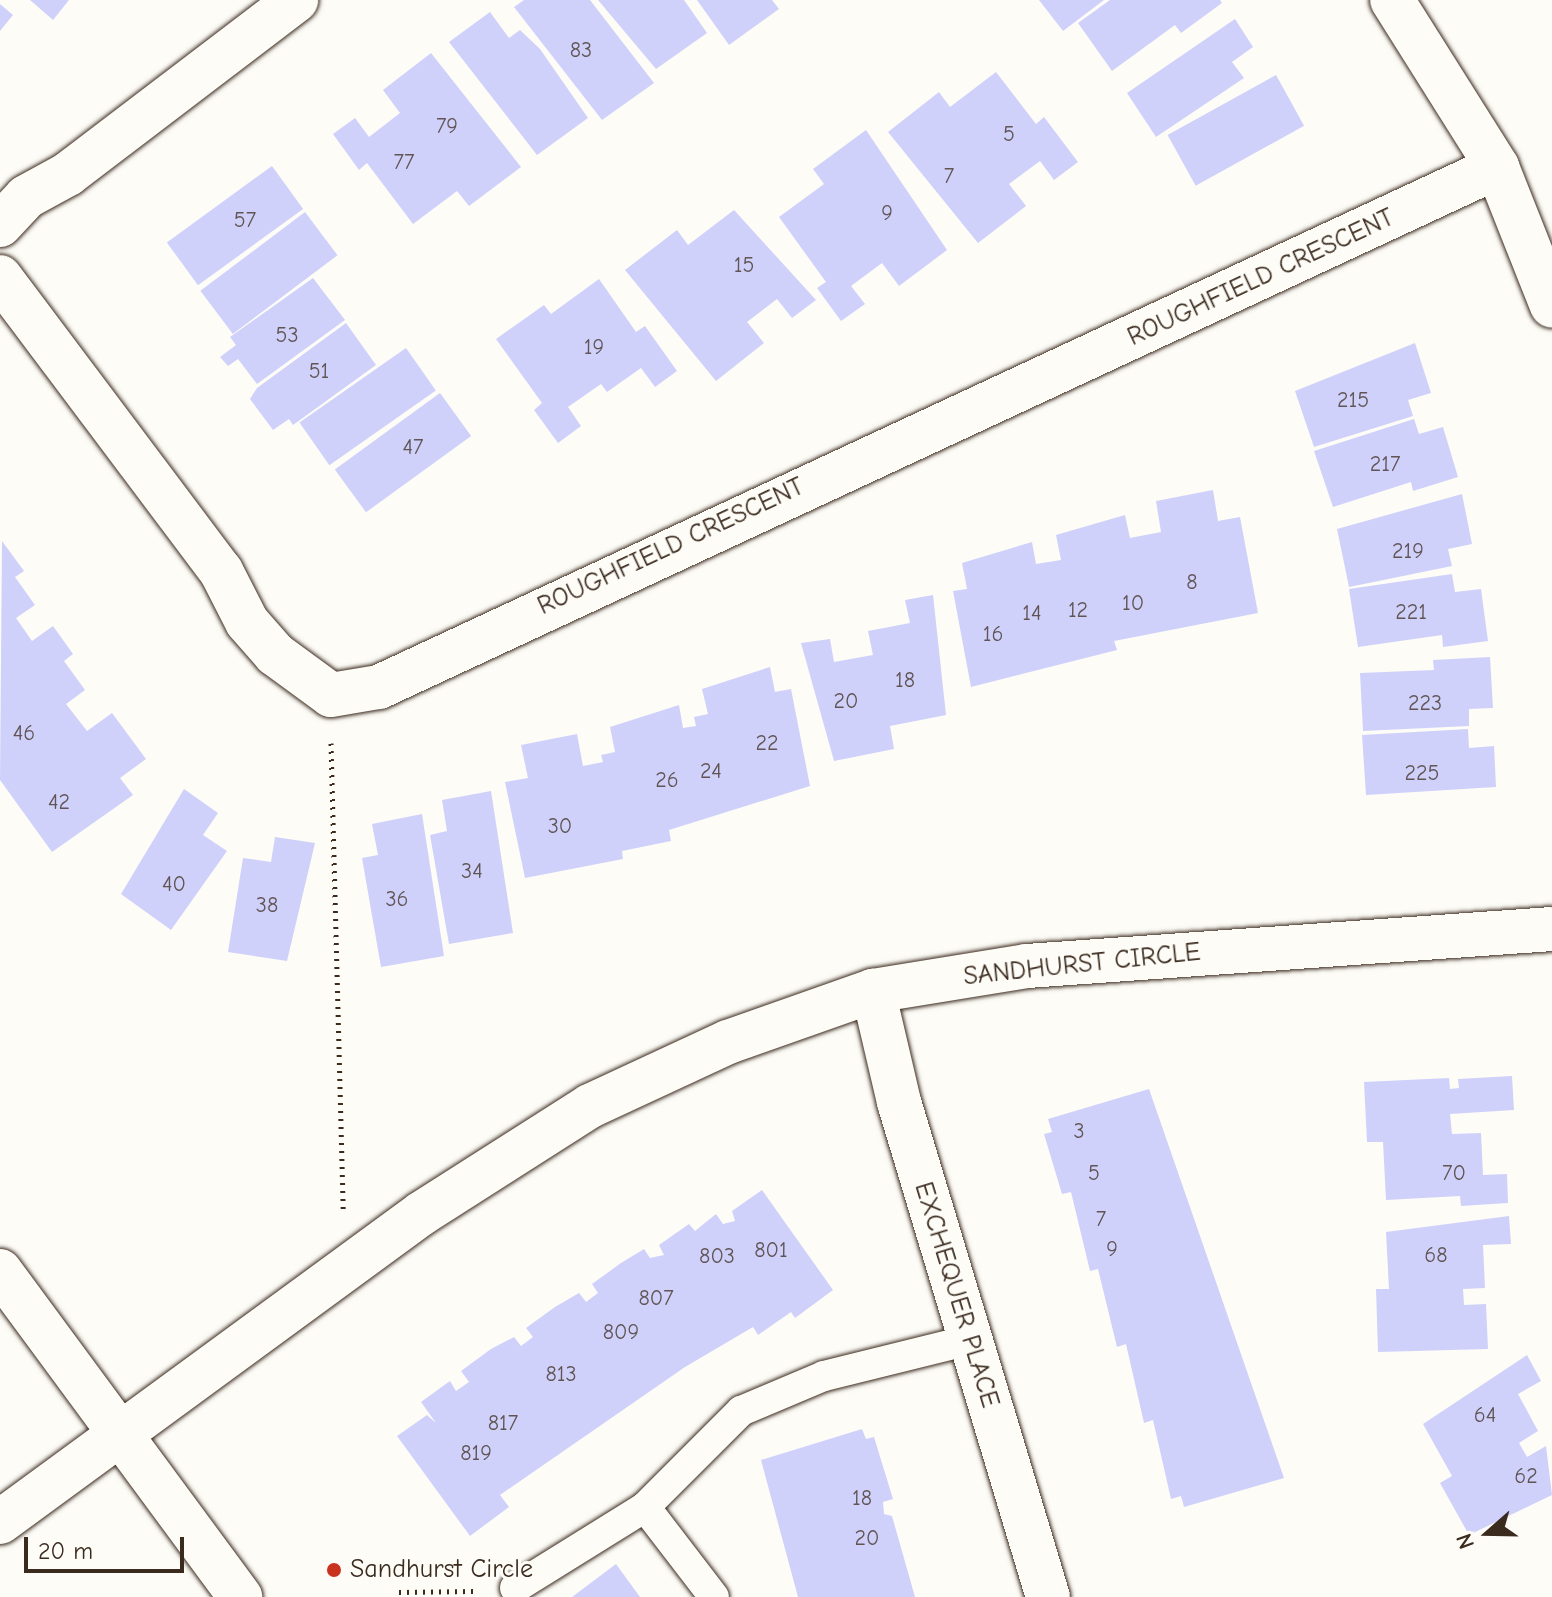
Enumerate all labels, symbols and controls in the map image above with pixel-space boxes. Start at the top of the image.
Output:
house number: 83 [570,38,592,64]
house number: 79 [436,114,458,140]
house number: 5 [1003,122,1015,148]
house number: 77 [394,150,414,176]
house number: 7 [944,164,954,190]
house number: 9 [881,201,893,227]
street label: ROUGHFIELD CRESCENT [1123,203,1399,353]
house number: 57 [234,208,256,234]
house number: 15 [734,253,754,279]
house number: 53 [275,323,299,349]
house number: 19 [584,335,604,361]
house number: 51 [309,359,329,385]
house number: 215 [1337,388,1369,414]
house number: 47 [402,435,424,461]
house number: 217 [1370,452,1400,478]
street label: ROUGHFIELD CRESCENT [533,472,809,622]
house number: 219 [1392,539,1424,565]
house number: 8 [1186,570,1198,596]
house number: 10 [1122,591,1144,617]
house number: 12 [1068,598,1088,624]
house number: 221 [1395,600,1427,626]
house number: 14 [1022,601,1042,627]
house number: 16 [983,622,1003,648]
house number: 18 [895,668,915,694]
house number: 20 [834,689,858,715]
house number: 223 [1408,691,1442,717]
house number: 46 [13,721,35,747]
house number: 22 [755,731,779,757]
house number: 24 [700,759,722,785]
house number: 225 [1405,761,1439,787]
house number: 26 [655,768,679,794]
house number: 42 [48,790,70,816]
house number: 30 [548,814,572,840]
house number: 34 [461,859,483,885]
house number: 40 [162,872,186,898]
house number: 36 [385,887,409,913]
house number: 38 [256,893,278,919]
street label: SANDHURST CIRCLE [962,937,1202,993]
house number: 3 [1073,1119,1085,1145]
house number: 5 [1088,1161,1100,1187]
house number: 70 [1442,1161,1466,1187]
street label: EXCHEQUER PLACE [907,1178,1005,1412]
house number: 7 [1096,1207,1106,1233]
house number: 9 [1106,1237,1118,1263]
house number: 801 [754,1238,788,1264]
house number: 68 [1424,1243,1448,1269]
house number: 803 [699,1244,735,1270]
house number: 807 [638,1286,674,1312]
house number: 809 [603,1320,639,1346]
house number: 813 [545,1362,577,1388]
house number: 64 [1474,1403,1496,1429]
house number: 817 [488,1411,518,1437]
house number: 819 [460,1441,492,1467]
house number: 62 [1514,1464,1538,1490]
house number: 18 [852,1486,872,1512]
north arrow [1448,1493,1528,1573]
scale bar [28,1521,188,1571]
house number: 20 [855,1526,879,1552]
text: N [1451,1530,1480,1552]
text: 20 m [38,1537,93,1565]
place label: Sandhurst Circle [350,1554,533,1586]
marker: Sandhurst Circle [325,1561,343,1579]

